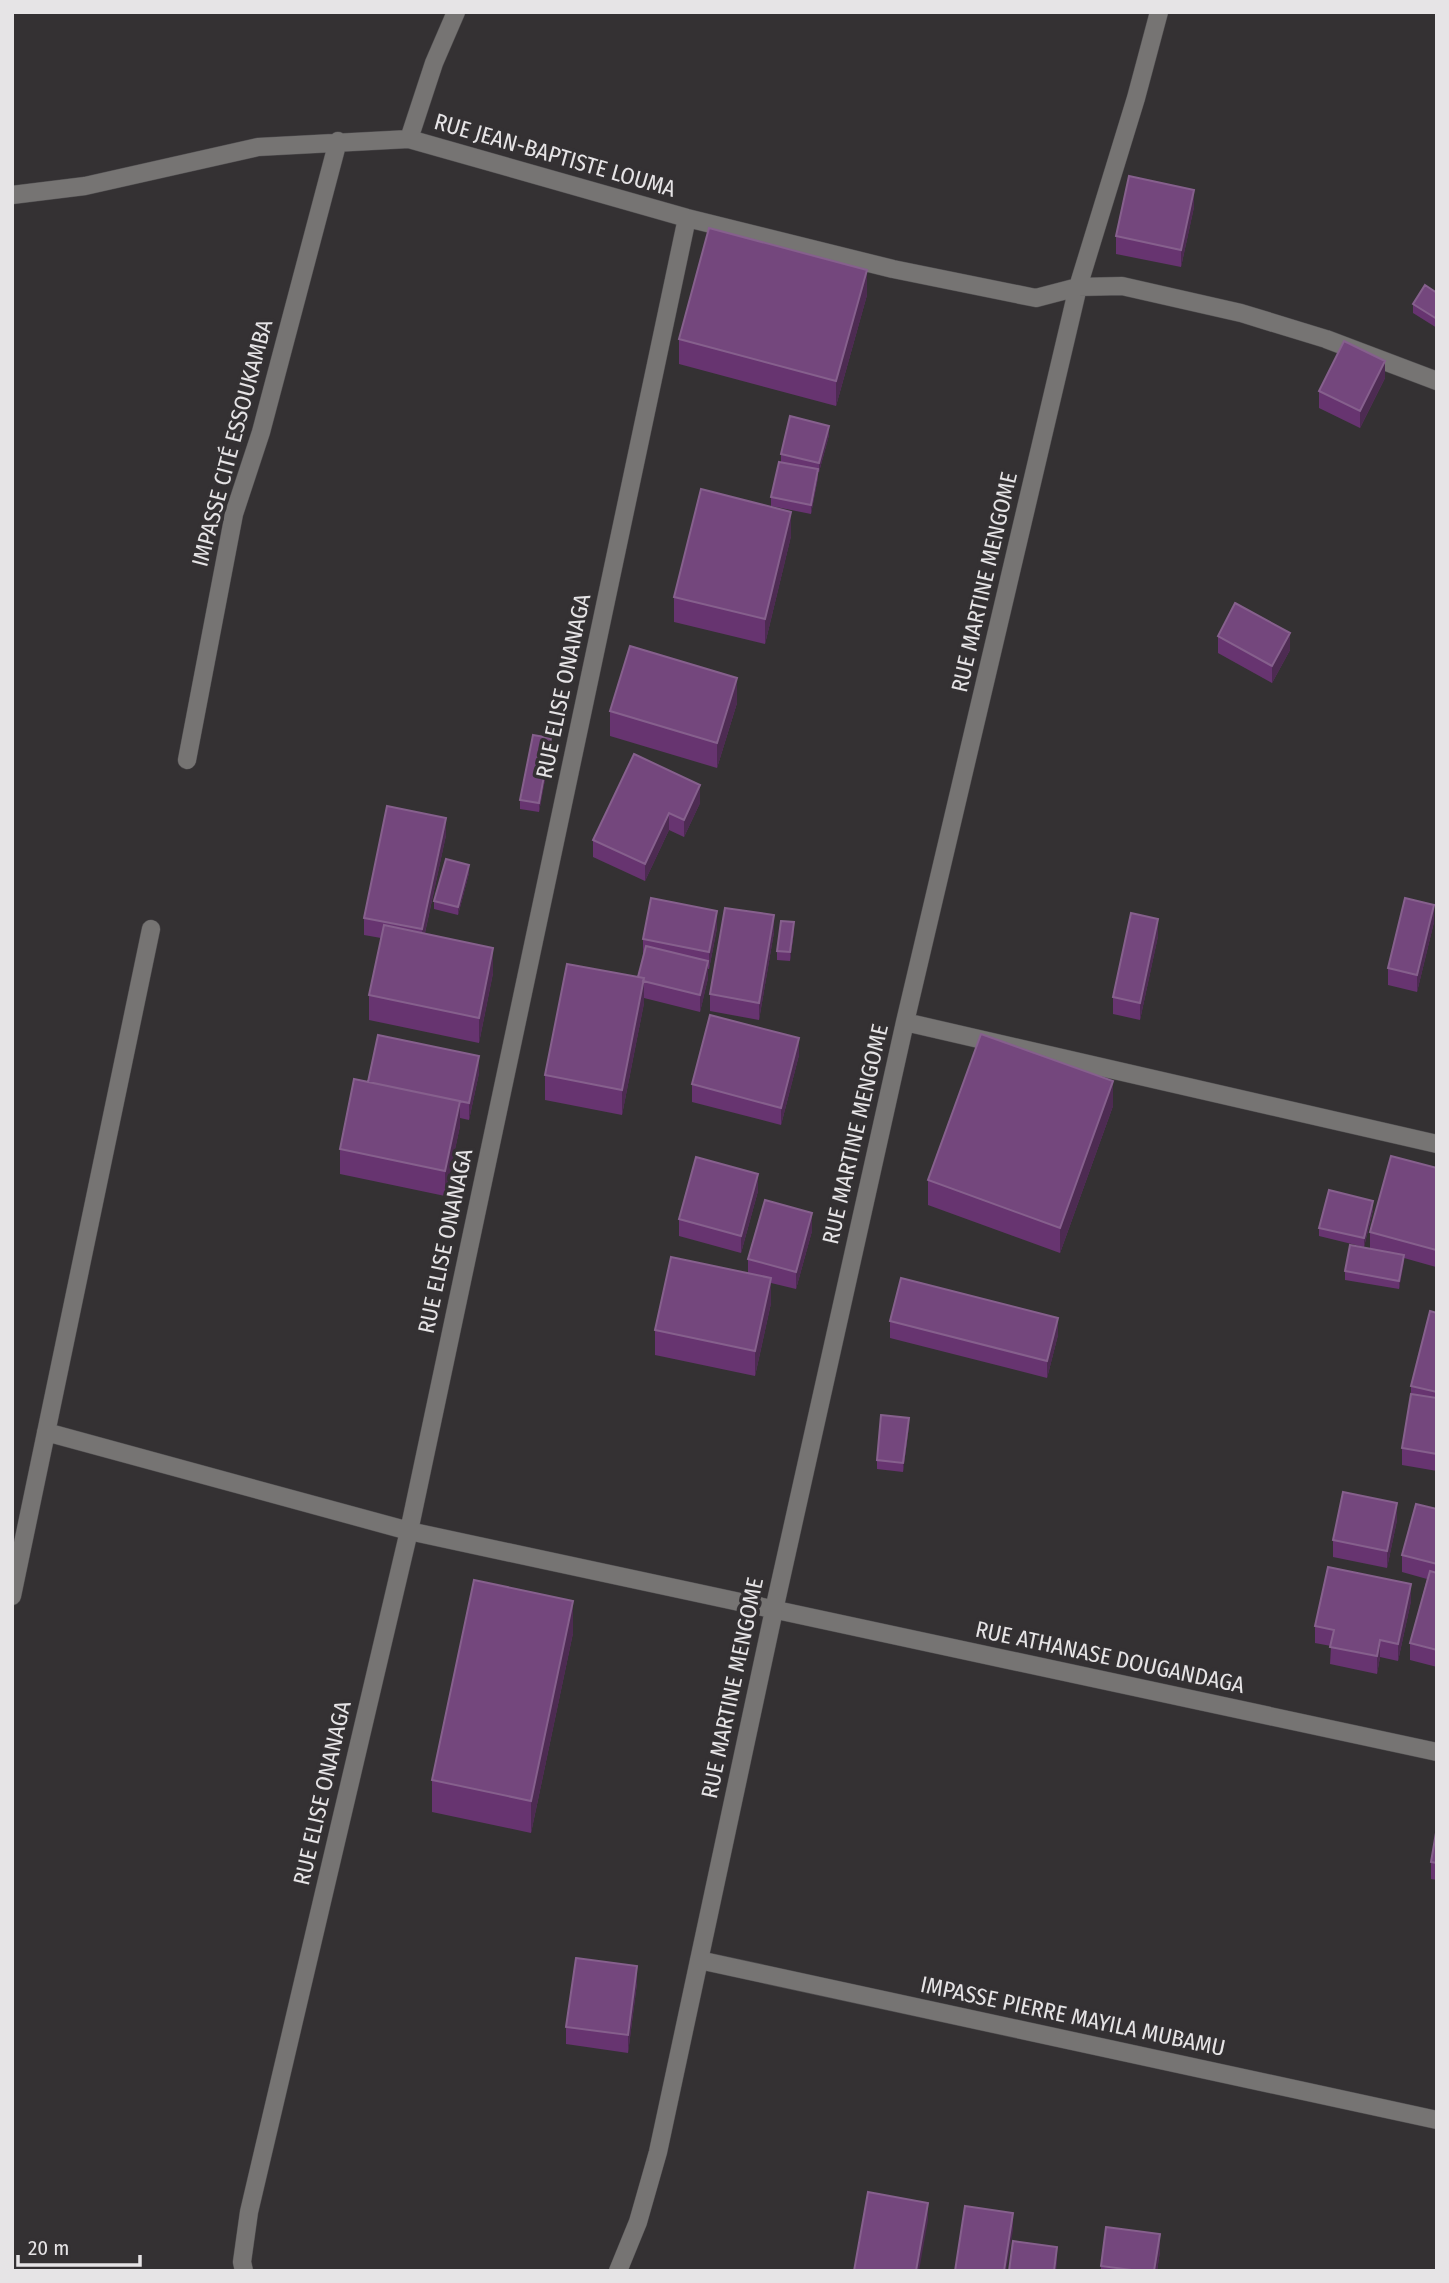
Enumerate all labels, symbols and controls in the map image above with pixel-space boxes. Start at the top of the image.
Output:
street label: RUE JEAN-BAPTISTE LOUMA [431,107,679,203]
street label: IMPASSE CITÉ ESSOUKAMBA [185,316,278,570]
street label: RUE MARTINE MENGOME [945,469,1023,695]
street label: RUE ELISE ONANAGA [530,591,596,781]
street label: RUE MARTINE MENGOME [816,1021,894,1247]
street label: RUE ELISE ONANAGA [412,1146,478,1336]
street label: RUE MARTINE MENGOME [695,1575,769,1801]
street label: RUE ATHANASE DOUGANDAGA [973,1615,1247,1699]
street label: RUE ELISE ONANAGA [287,1698,357,1888]
street label: IMPASSE PIERRE MAYILA MUBAMU [918,1970,1228,2062]
scale bar [18,2224,140,2268]
text: 20 m [28,2235,69,2261]

